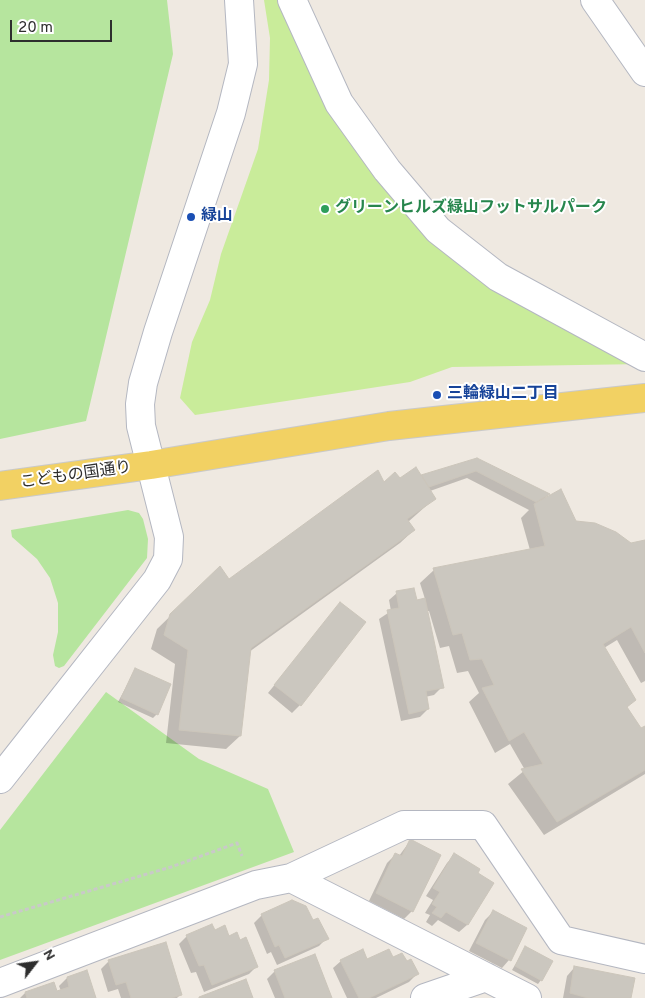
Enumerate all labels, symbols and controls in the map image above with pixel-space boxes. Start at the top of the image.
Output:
scale bar [12,10,115,42]
text: 20 m [18,19,53,38]
place label: グリーンヒルズ緑山フットサルパーク [335,199,607,219]
marker: グリーンヒルズ緑山フットサルパーク [319,203,331,215]
place label: 緑山 [201,207,233,227]
marker: 緑山 [185,211,197,223]
place label: 三輪緑山二丁目 [447,385,559,405]
marker: 三輪緑山二丁目 [431,389,443,401]
street label: こどもの国通り [19,459,133,493]
north arrow [10,938,60,988]
text: N [39,947,58,964]

